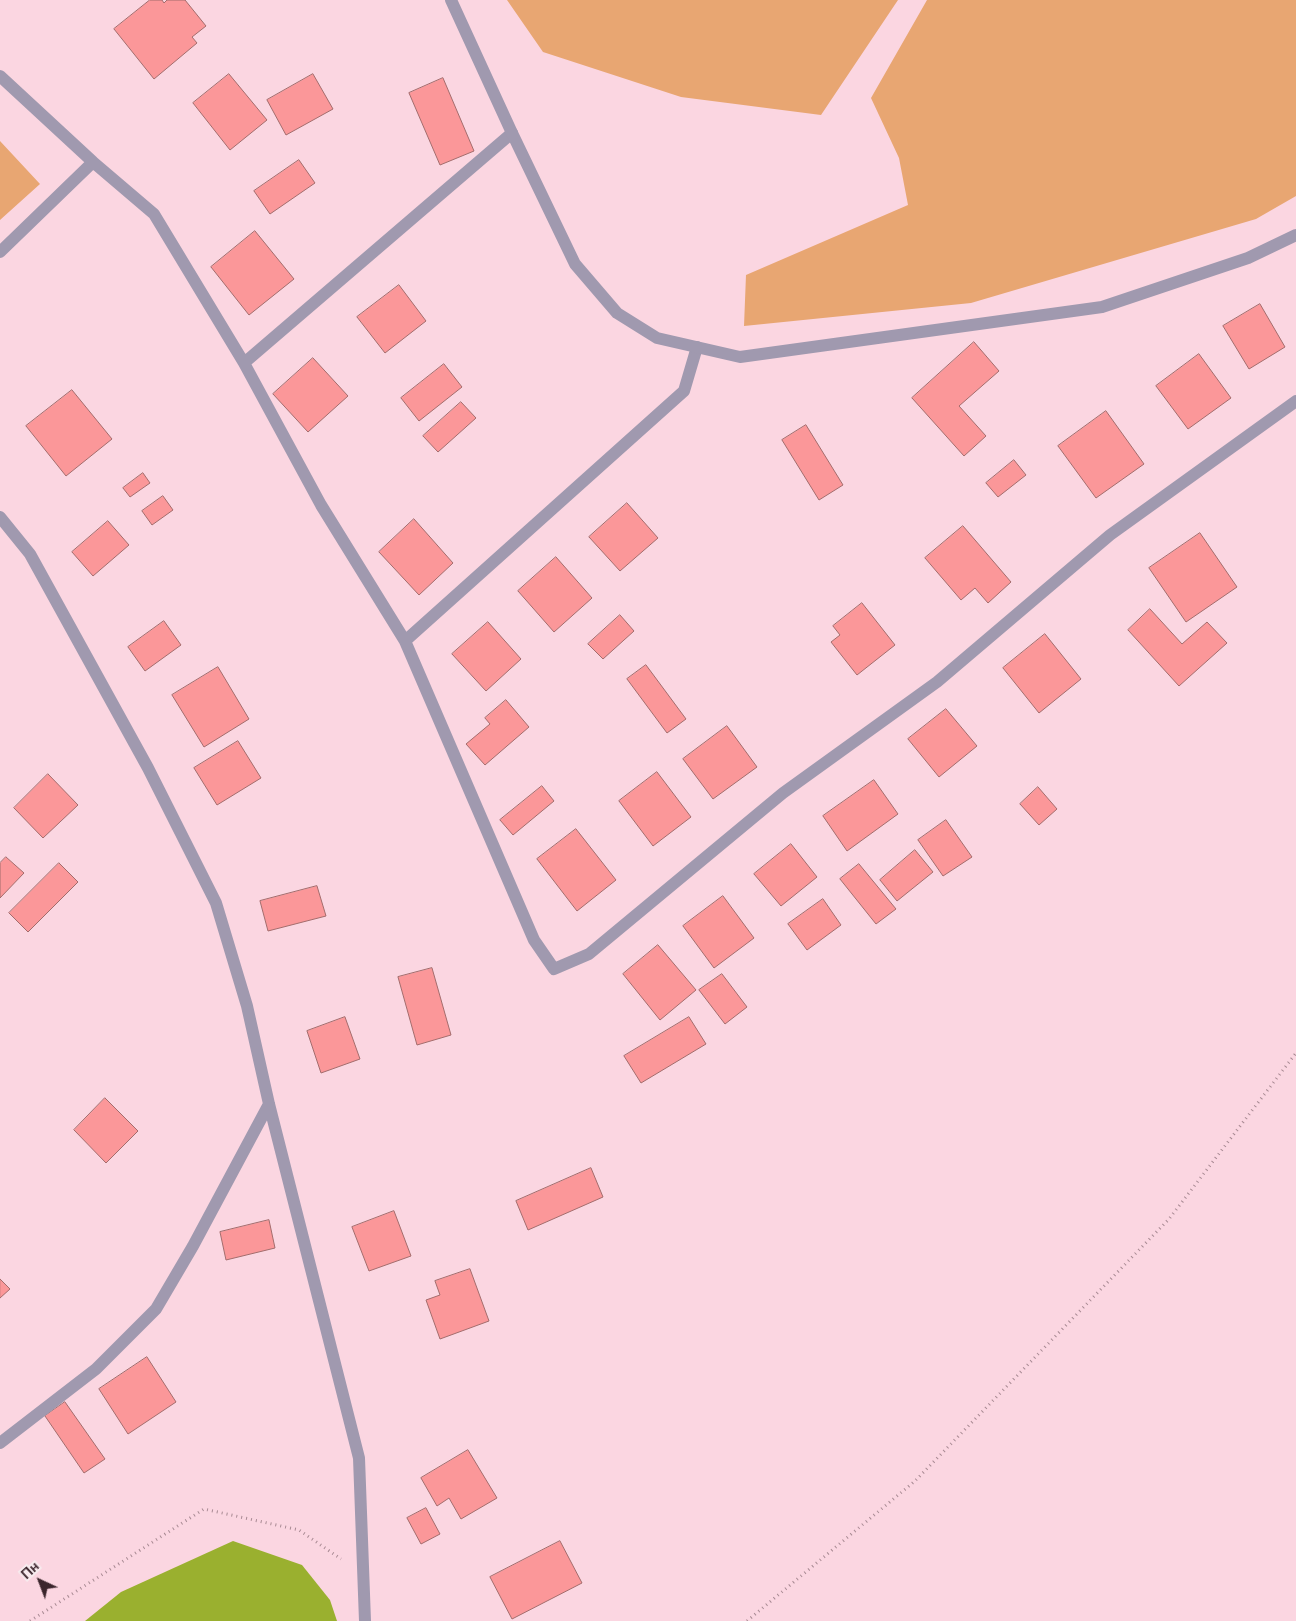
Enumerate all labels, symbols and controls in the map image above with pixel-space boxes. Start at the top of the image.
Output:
north arrow [15,1556,65,1606]
text: Пн [17,1557,42,1582]

